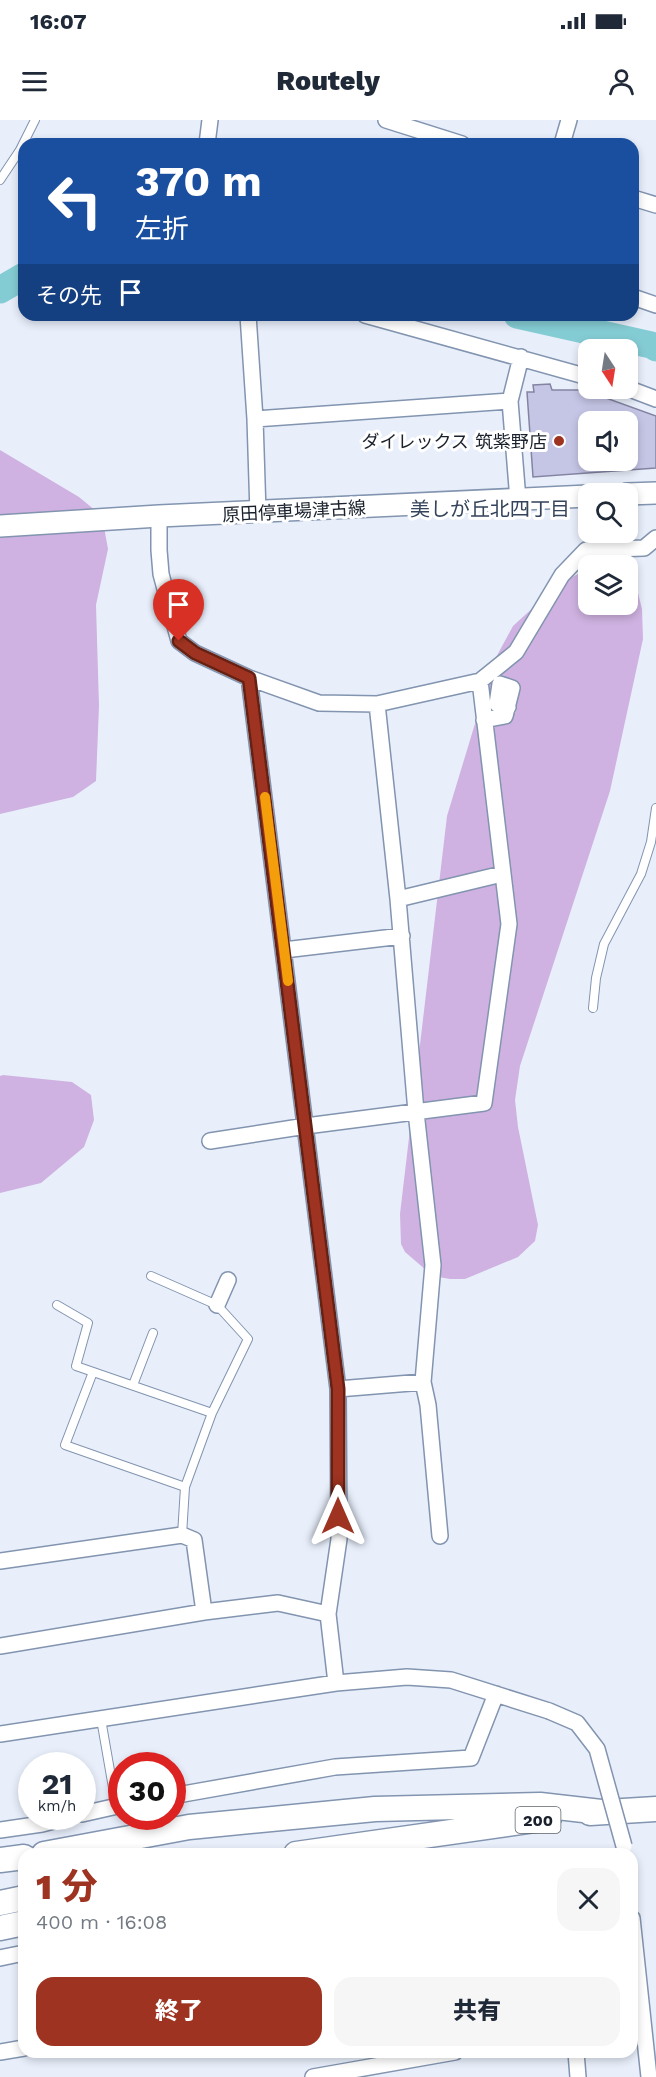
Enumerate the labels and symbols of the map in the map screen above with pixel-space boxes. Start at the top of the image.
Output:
north arrow [578,339,638,399]
place label: ダイレックス 筑紫野店 [361,431,547,452]
marker: ダイレックス 筑紫野店 [552,434,566,448]
street label: 原田停車場津古線 [222,497,366,525]
district label: 美しが丘北四丁目 [410,497,570,521]
pin [153,579,204,641]
position arrow [306,1484,370,1548]
speed limit sign: 30 [108,1752,186,1830]
road number: 200 [516,1807,560,1833]

